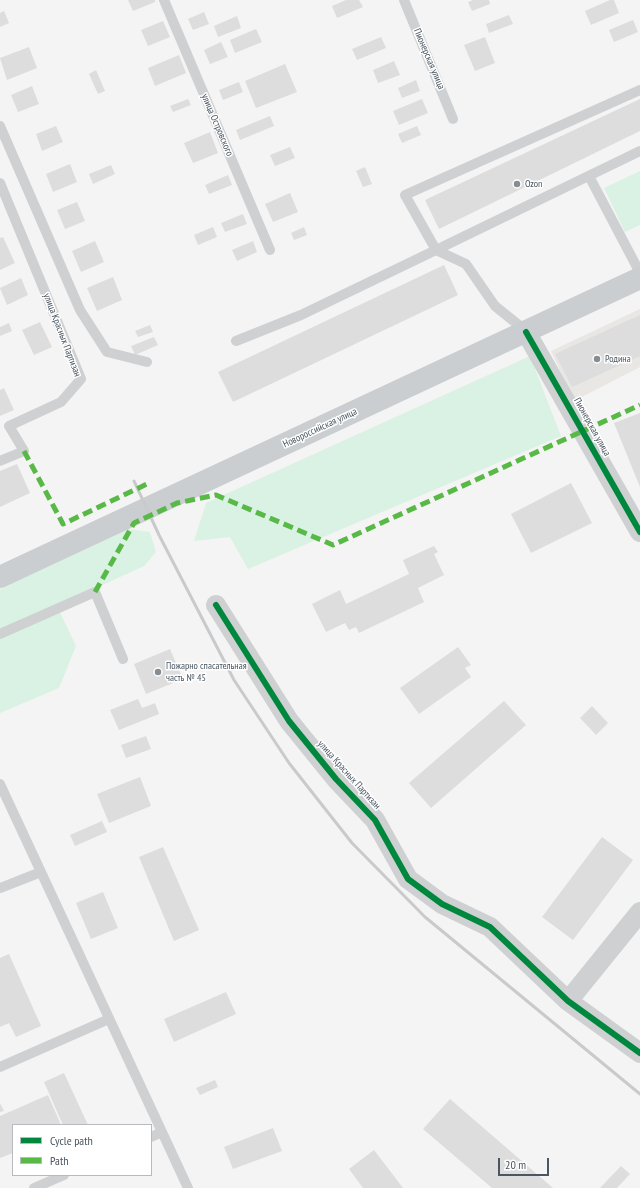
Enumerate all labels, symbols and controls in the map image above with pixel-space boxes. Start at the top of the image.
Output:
street label: Пионерская улица [411,27,447,91]
street label: улица Островского [199,92,235,158]
place label: Ozon [525,178,543,190]
marker: Ozon [512,179,522,189]
street label: улица Красных Партизан [41,292,83,378]
place label: Родина [605,353,631,365]
marker: Родина [592,354,602,364]
street label: Пионерская улица [571,396,613,458]
street label: Новороссийская улица [281,406,359,450]
place label: Пожарно спасательная часть № 45 [166,660,247,684]
marker: Пожарно спасательная часть № 45 [153,667,163,677]
street label: улица Красных Партизан [315,738,383,812]
legend [12,1124,152,1176]
text: Cycle path [50,1133,93,1148]
scale bar [500,1150,551,1176]
text: Path [50,1153,68,1168]
text: 20 m [505,1157,526,1172]

